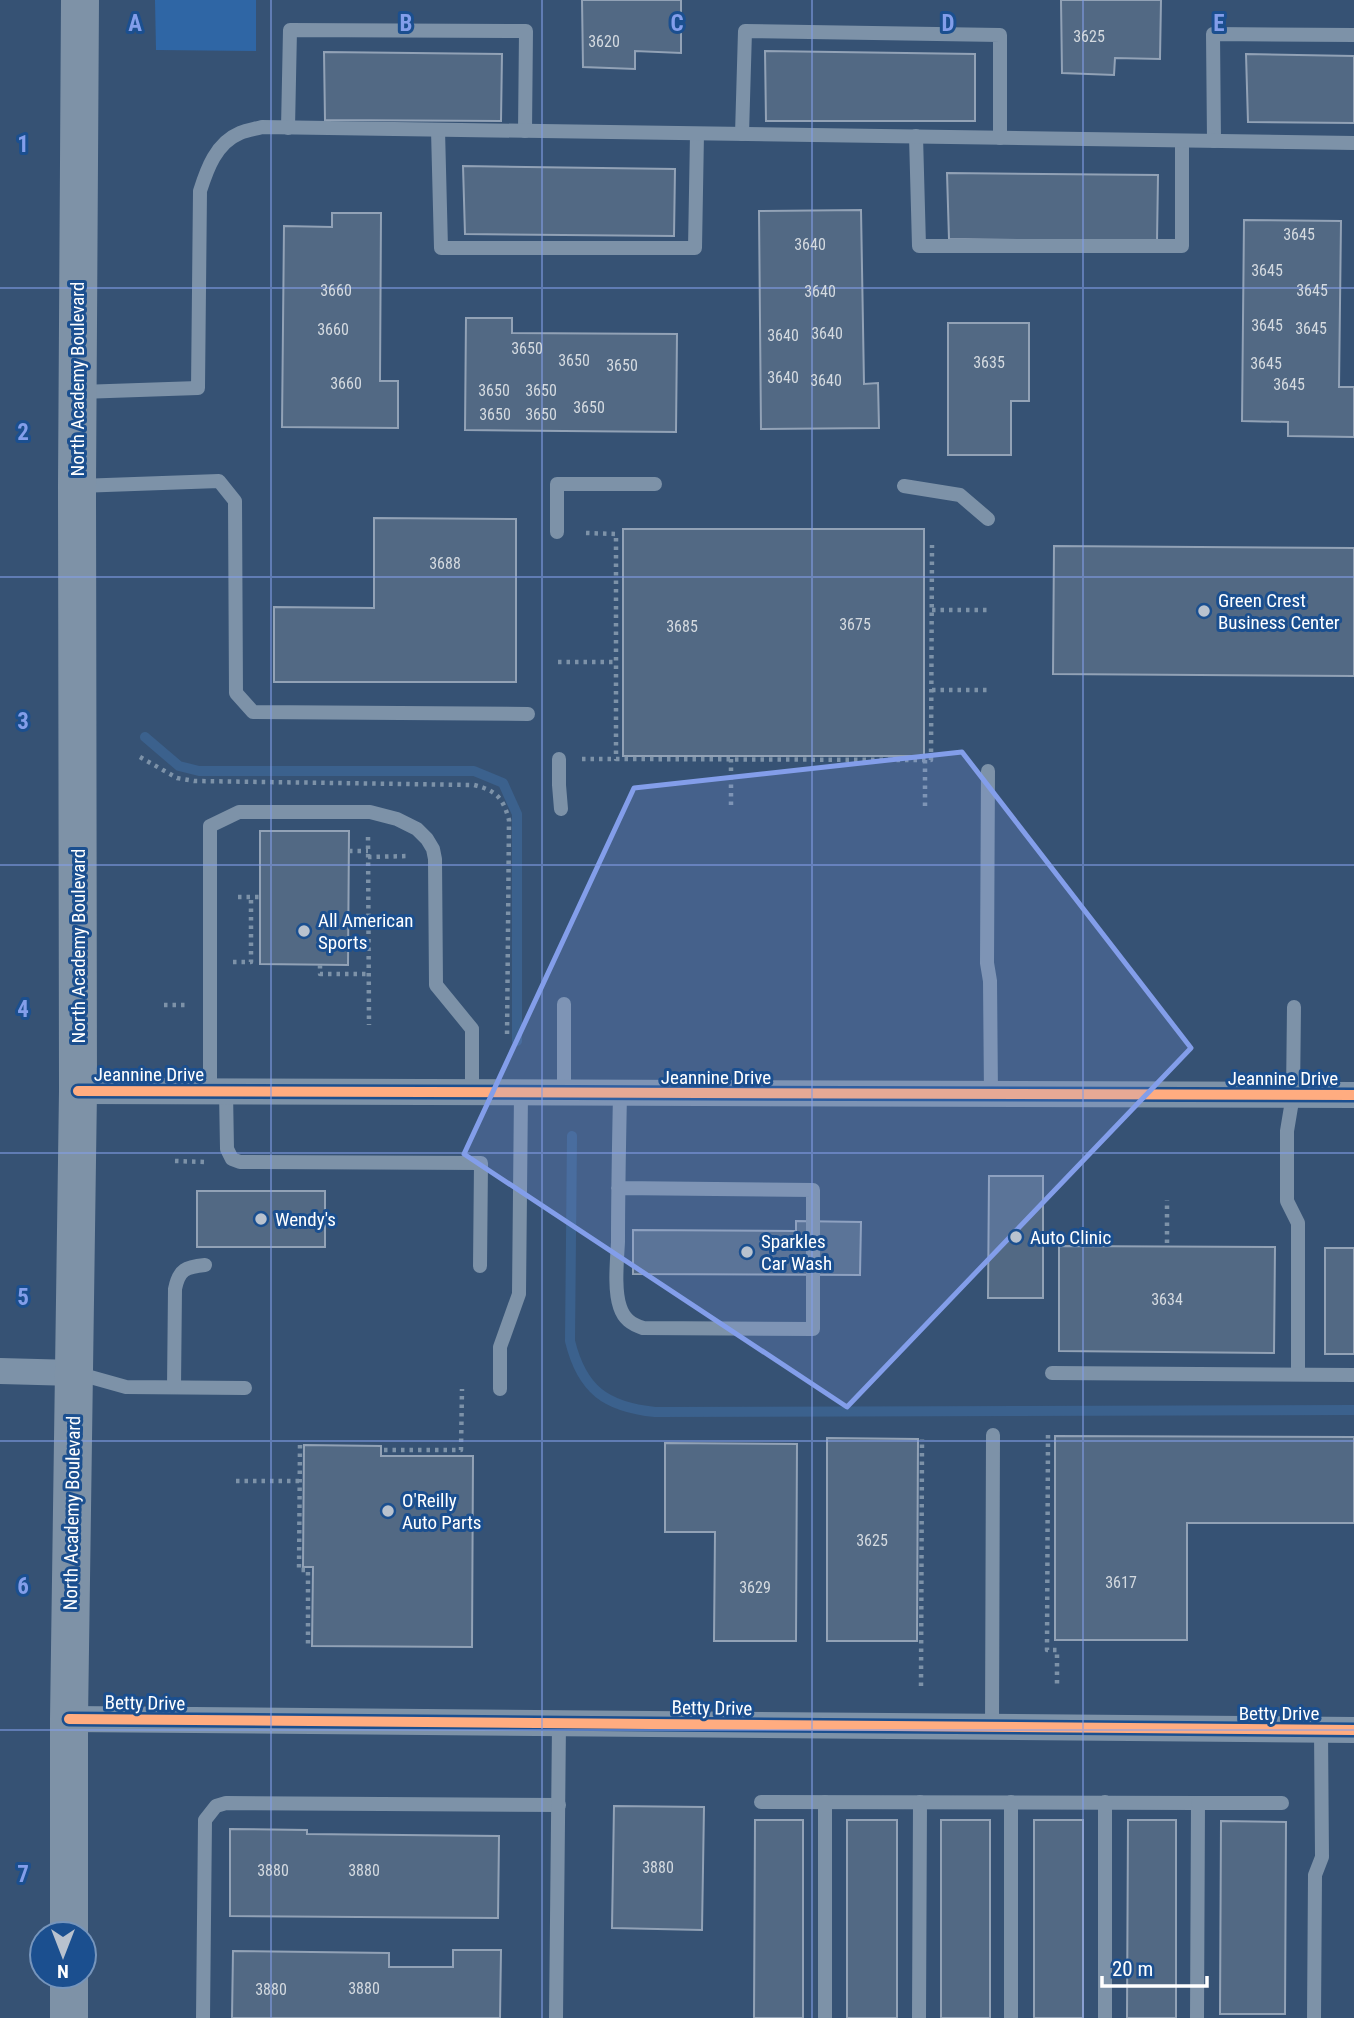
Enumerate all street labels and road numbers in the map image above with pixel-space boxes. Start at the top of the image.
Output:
street label: North Academy Boulevard [66,282,89,476]
street label: North Academy Boulevard [67,849,90,1043]
street label: Jeannine Drive [94,1063,204,1086]
street label: Jeannine Drive [661,1066,771,1089]
street label: Jeannine Drive [1228,1067,1338,1090]
street label: North Academy Boulevard [59,1415,85,1611]
street label: Betty Drive [104,1691,186,1715]
street label: Betty Drive [671,1696,753,1720]
street label: Betty Drive [1239,1702,1319,1725]

